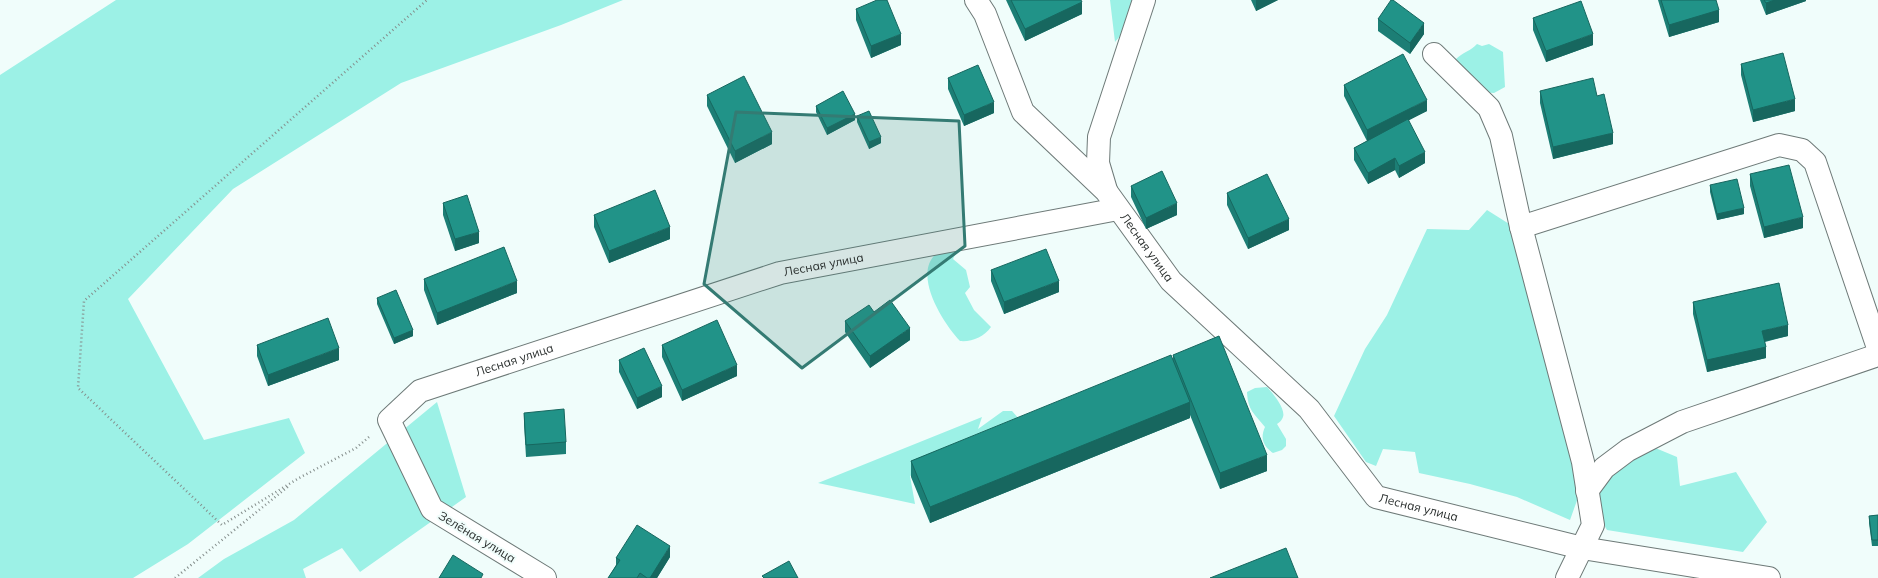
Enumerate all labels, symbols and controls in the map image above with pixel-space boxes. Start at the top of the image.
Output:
street label: Лесная улица [1117,210,1177,284]
street label: Лесная улица [782,249,865,279]
street label: Лесная улица [473,340,555,379]
street label: Лесная улица [1377,490,1460,524]
street label: Зелёная улица [436,508,519,566]

